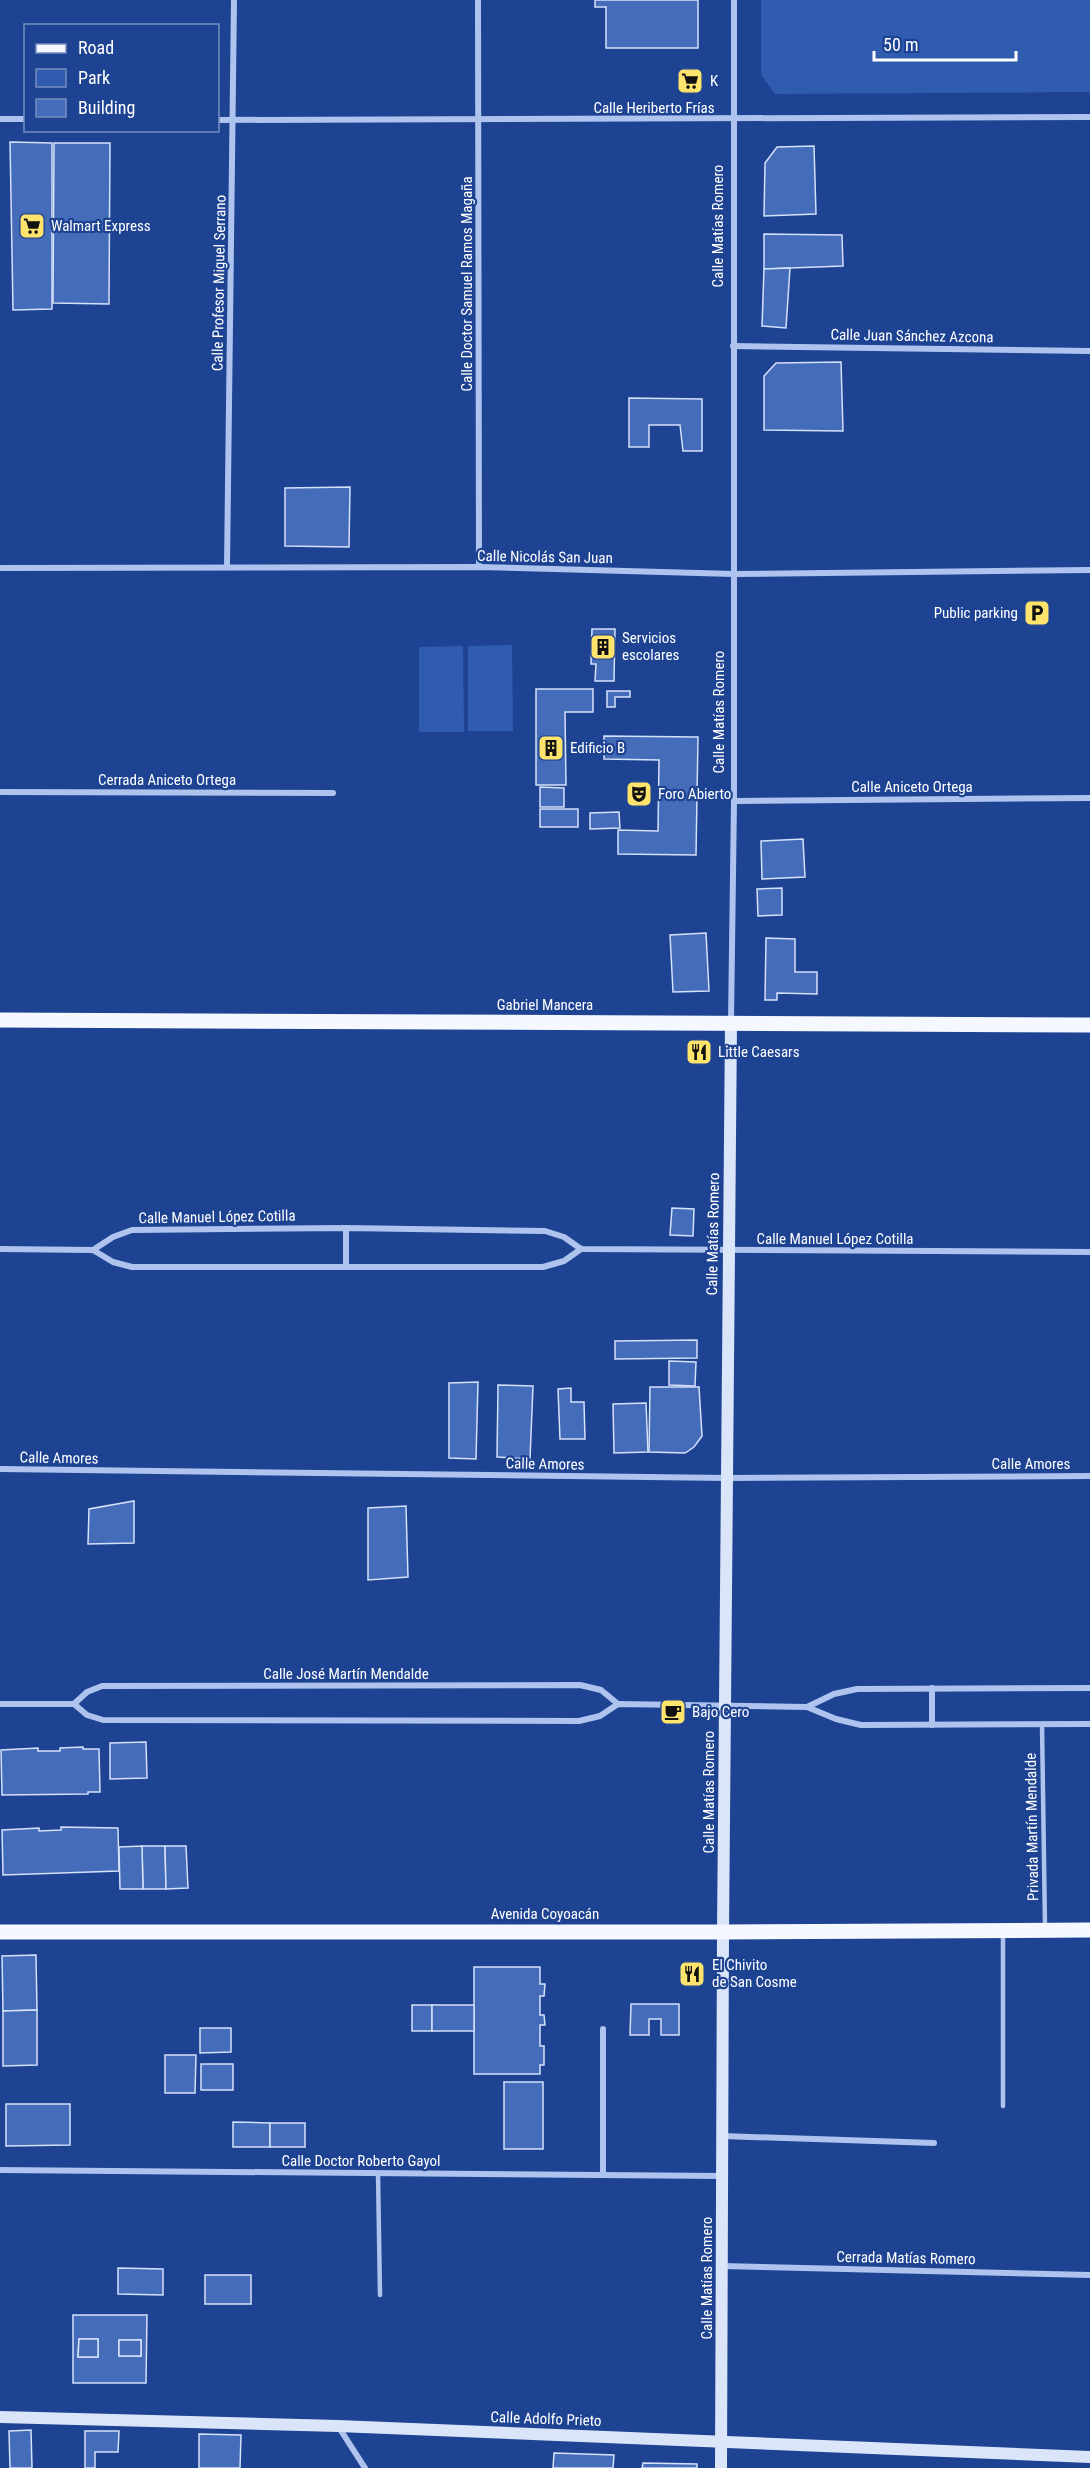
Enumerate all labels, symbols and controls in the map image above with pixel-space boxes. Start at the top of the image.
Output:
legend [24,24,219,132]
scale bar [874,24,1016,62]
text: 50 m [883,34,918,55]
text: Road [78,37,114,58]
supermarket icon: K [675,66,705,96]
text: Park [78,67,110,88]
place label: K [710,72,719,90]
text: Building [78,97,135,118]
street label: Calle Heriberto Frías [593,99,715,117]
street label: Calle Matías Romero [709,165,727,287]
street label: Calle Doctor Samuel Ramos Magaña [458,176,476,392]
street label: Calle Profesor Miguel Serrano [208,195,230,371]
supermarket icon: Walmart Express [17,211,47,241]
place label: Walmart Express [51,217,151,235]
street label: Calle Juan Sánchez Azcona [830,326,994,346]
street label: Calle Nicolás San Juan [477,547,613,567]
parking icon: Public parking [1022,598,1052,628]
place label: Public parking [934,604,1018,622]
place label: Servicios escolares [622,629,679,664]
building icon: Servicios escolares [588,632,618,662]
street label: Calle Matías Romero [710,651,728,773]
building icon: Edificio B [536,733,566,763]
place label: Edificio B [570,739,625,757]
street label: Cerrada Aniceto Ortega [98,771,236,789]
street label: Calle Aniceto Ortega [851,778,973,796]
theatre icon: Foro Abierto [624,779,654,809]
place label: Foro Abierto [658,785,731,803]
street label: Gabriel Mancera [497,996,593,1014]
restaurant icon: Little Caesars [684,1037,714,1067]
place label: Little Caesars [718,1043,800,1061]
street label: Calle Matías Romero [703,1172,723,1296]
street label: Calle Manuel López Cotilla [138,1207,296,1227]
street label: Calle Manuel López Cotilla [756,1230,914,1248]
street label: Calle Amores [19,1448,99,1468]
street label: Calle Amores [505,1454,585,1474]
street label: Calle Amores [992,1455,1071,1473]
street label: Calle José Martín Mendalde [263,1665,429,1683]
cafe icon: Bajo Cero [658,1697,688,1727]
place label: Bajo Cero [692,1703,749,1721]
street label: Calle Matías Romero [700,1731,718,1853]
street label: Privada Martín Mendalde [1022,1753,1042,1901]
street label: Avenida Coyoacán [491,1905,599,1923]
place label: El Chivito de San Cosme [712,1956,797,1991]
restaurant icon: El Chivito de San Cosme [677,1959,707,1989]
street label: Calle Doctor Roberto Gayol [281,2152,441,2170]
street label: Calle Matías Romero [698,2217,716,2339]
street label: Cerrada Matías Romero [836,2248,976,2268]
street label: Calle Adolfo Prieto [490,2408,602,2430]

